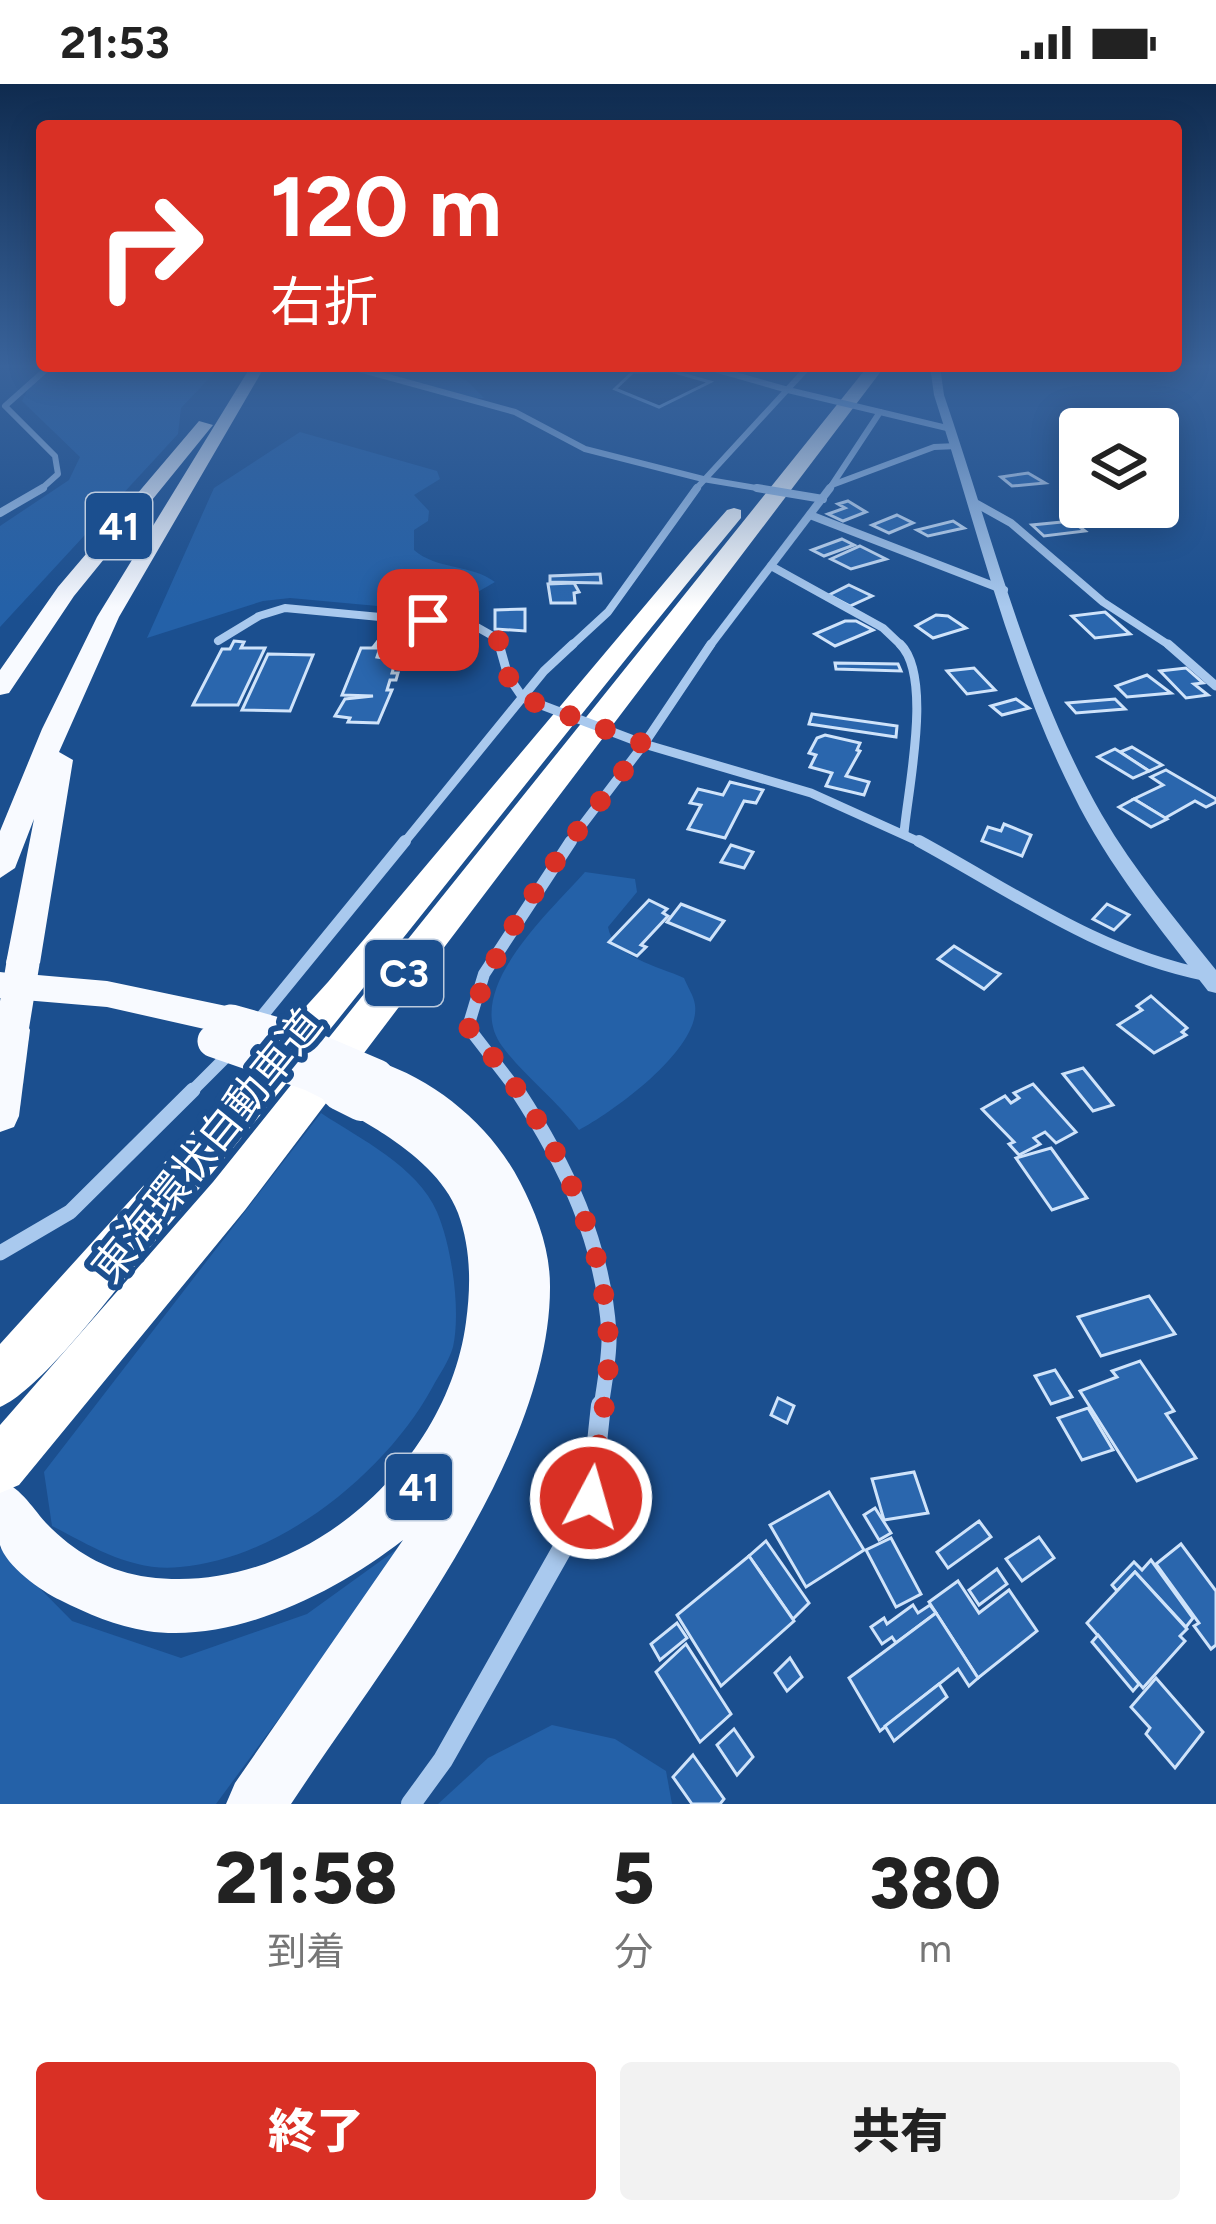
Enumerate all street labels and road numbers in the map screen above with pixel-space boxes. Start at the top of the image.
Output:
road number: 41 [86,493,152,559]
road number: C3 [365,940,443,1006]
street label: 東海環状自動車道 [81,999,333,1293]
road number: 41 [386,1454,452,1520]

